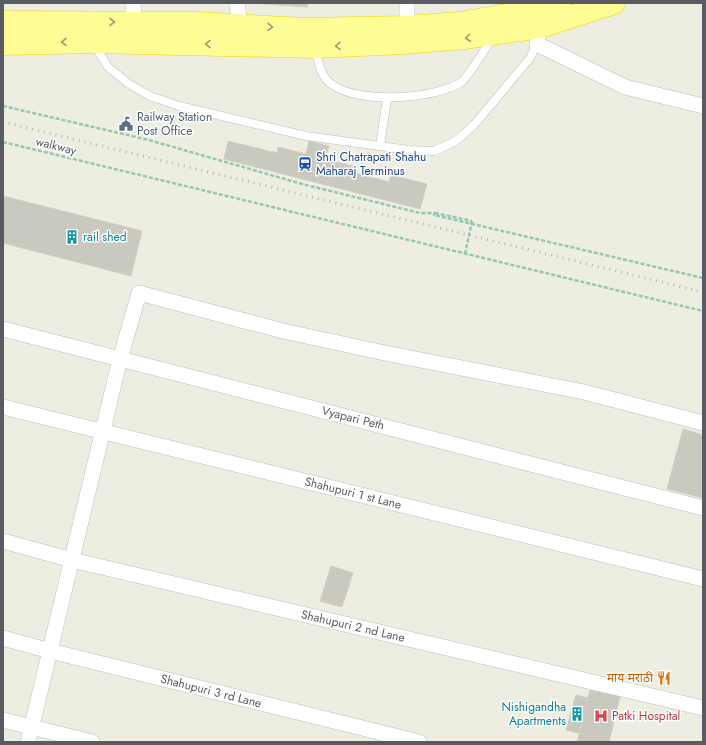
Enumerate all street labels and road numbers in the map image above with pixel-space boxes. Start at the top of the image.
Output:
street label: walkway [34,132,79,160]
street label: Vyapari Peth [320,402,386,434]
street label: Shahupuri 1 st Lane [303,472,403,514]
street label: Shahupuri 2 nd Lane [299,605,407,647]
street label: Shahupuri 3 rd Lane [159,670,263,712]

